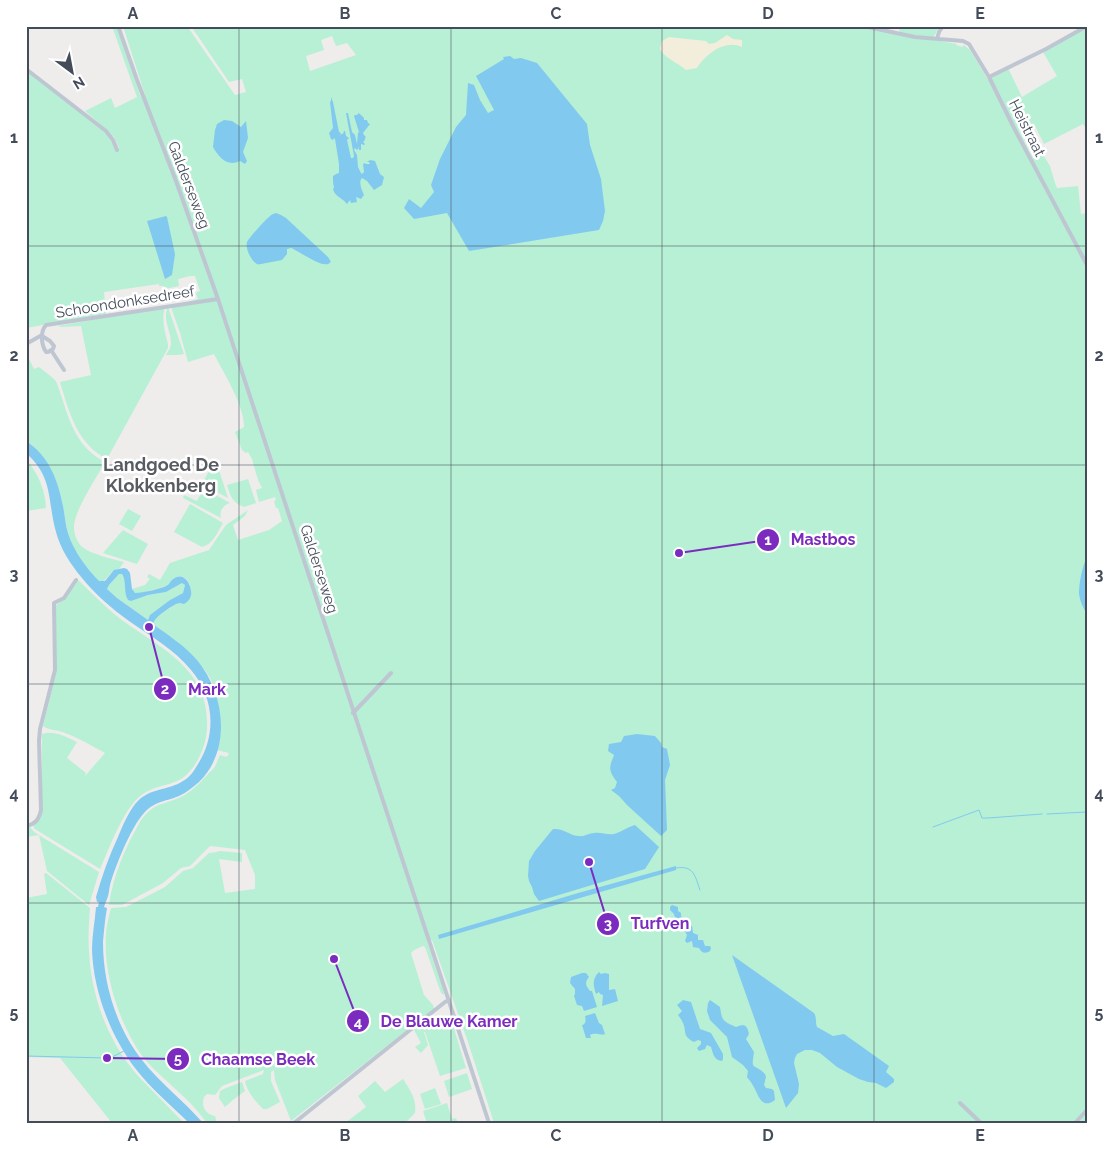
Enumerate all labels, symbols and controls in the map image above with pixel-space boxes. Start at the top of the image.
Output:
text: A [128,4,139,23]
text: B [340,4,351,23]
text: C [551,4,562,23]
text: D [762,4,774,23]
text: E [975,4,985,23]
north arrow [48,48,98,98]
text: N [70,73,88,93]
street label: Heistraat [1005,96,1049,160]
text: 1 [10,128,18,147]
text: 1 [1095,128,1103,147]
street label: Galderseweg [164,139,214,231]
street label: Schoondonksedreef [54,282,197,322]
text: 2 [9,346,19,365]
text: 2 [1094,346,1104,365]
district label: Landgoed De Klokkenberg [103,454,219,496]
street label: Galderseweg [296,522,342,616]
callout: Mastbos [755,524,865,555]
text: Mastbos [791,530,855,549]
text: 1 [764,531,772,549]
text: 3 [10,565,19,584]
text: 3 [1095,565,1104,584]
callout: Mark [153,674,236,705]
text: 2 [161,680,169,698]
text: Mark [188,680,226,699]
text: 4 [9,784,19,803]
text: 4 [1094,784,1104,803]
callout: Turfven [596,908,700,939]
text: Turfven [631,914,689,933]
text: 3 [604,915,612,933]
text: 5 [10,1003,19,1022]
text: 5 [1095,1003,1104,1022]
callout: De Blauwe Kamer [345,1006,527,1037]
text: De Blauwe Kamer [381,1012,517,1031]
text: 4 [354,1013,363,1031]
callout: Chaamse Beek [166,1044,325,1075]
text: 5 [174,1050,182,1068]
text: Chaamse Beek [201,1050,315,1069]
text: A [128,1126,139,1145]
text: B [340,1126,351,1145]
text: C [551,1126,562,1145]
text: D [762,1126,774,1145]
text: E [975,1126,985,1145]

